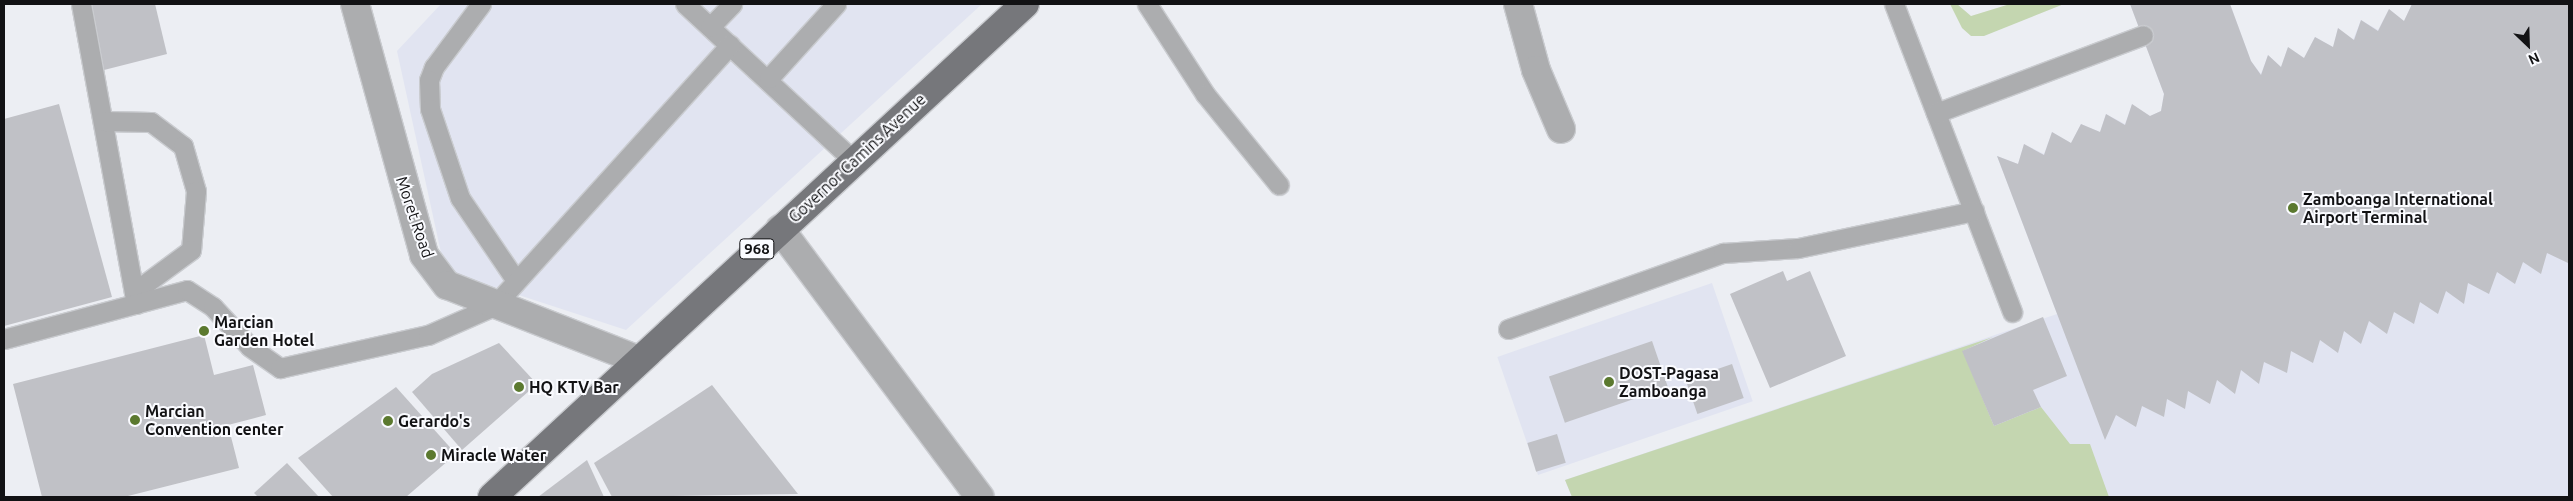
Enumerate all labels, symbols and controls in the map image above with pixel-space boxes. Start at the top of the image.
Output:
north arrow [2503,20,2553,70]
text: N [2526,49,2542,68]
street label: Governor Camins Avenue [785,90,929,226]
street label: Moret Road [392,174,438,260]
place label: Zamboanga International Airport Terminal [2303,189,2493,227]
marker: Zamboanga International Airport Terminal [2287,202,2299,214]
road number: 968 [738,236,776,262]
place label: Marcian Garden Hotel [214,312,314,350]
marker: Marcian Garden Hotel [198,325,210,337]
place label: DOST-Pagasa Zamboanga [1619,363,1719,401]
marker: DOST-Pagasa Zamboanga [1603,376,1615,388]
place label: HQ KTV Bar [529,377,619,397]
marker: HQ KTV Bar [513,381,525,393]
place label: Marcian Convention center [145,401,284,439]
place label: Gerardo's [398,411,470,431]
marker: Marcian Convention center [129,414,141,426]
marker: Gerardo's [382,415,394,427]
place label: Miracle Water [441,445,546,465]
marker: Miracle Water [425,449,437,461]

